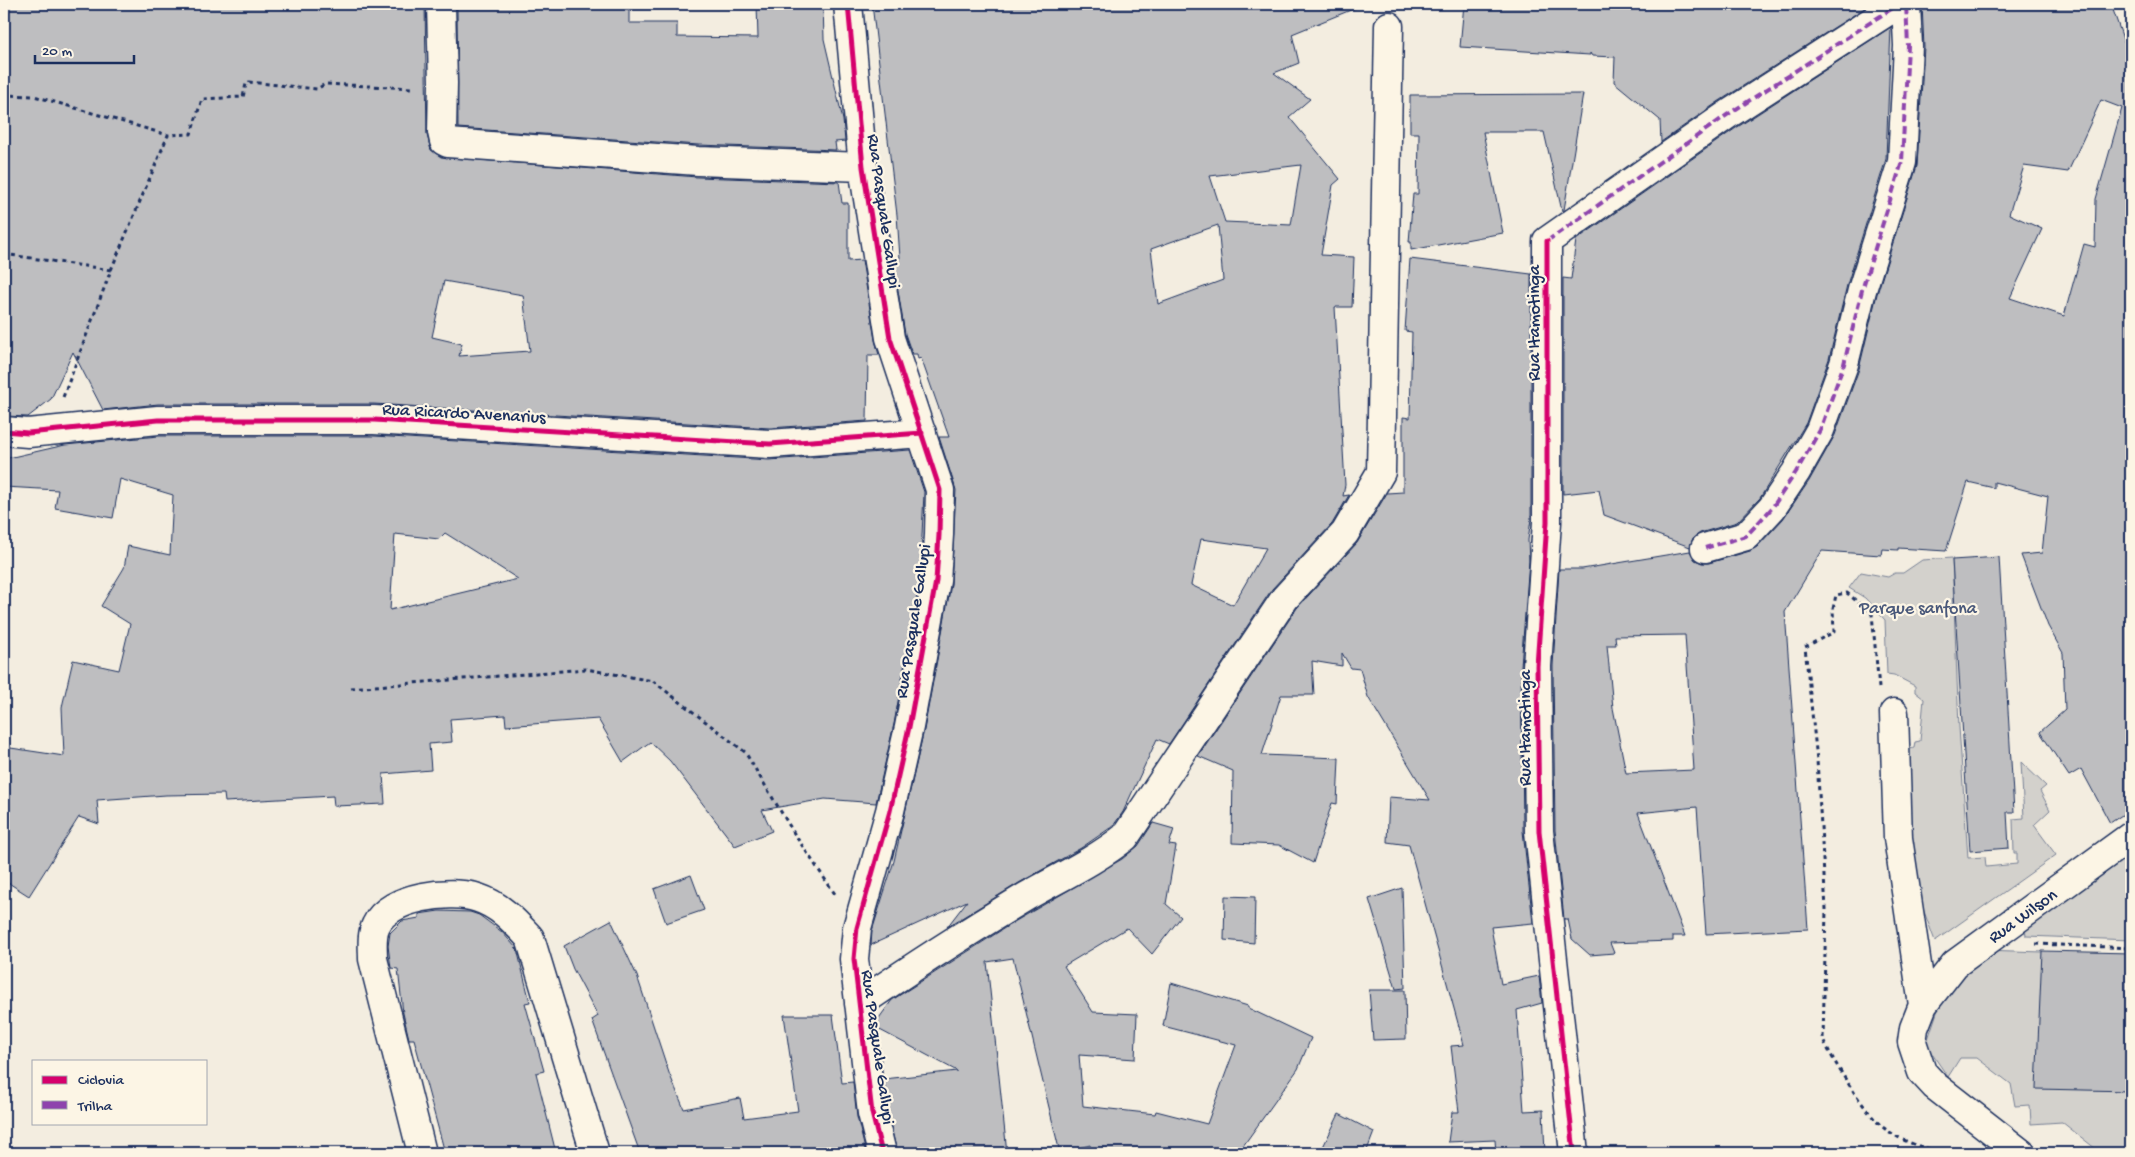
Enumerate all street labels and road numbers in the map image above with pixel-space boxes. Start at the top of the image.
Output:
street label: Rua Pasquale Gallupi [861,133,904,290]
street label: Rua Itamotinga [1525,264,1546,381]
street label: Rua Ricardo Avenarius [382,400,548,429]
street label: Rua Pasquale Gallupi [892,543,937,700]
street label: Rua Itamotinga [1516,669,1537,786]
street label: Rua Wilson [1985,885,2062,949]
street label: Rua Pasquale Gallupi [855,969,898,1126]

